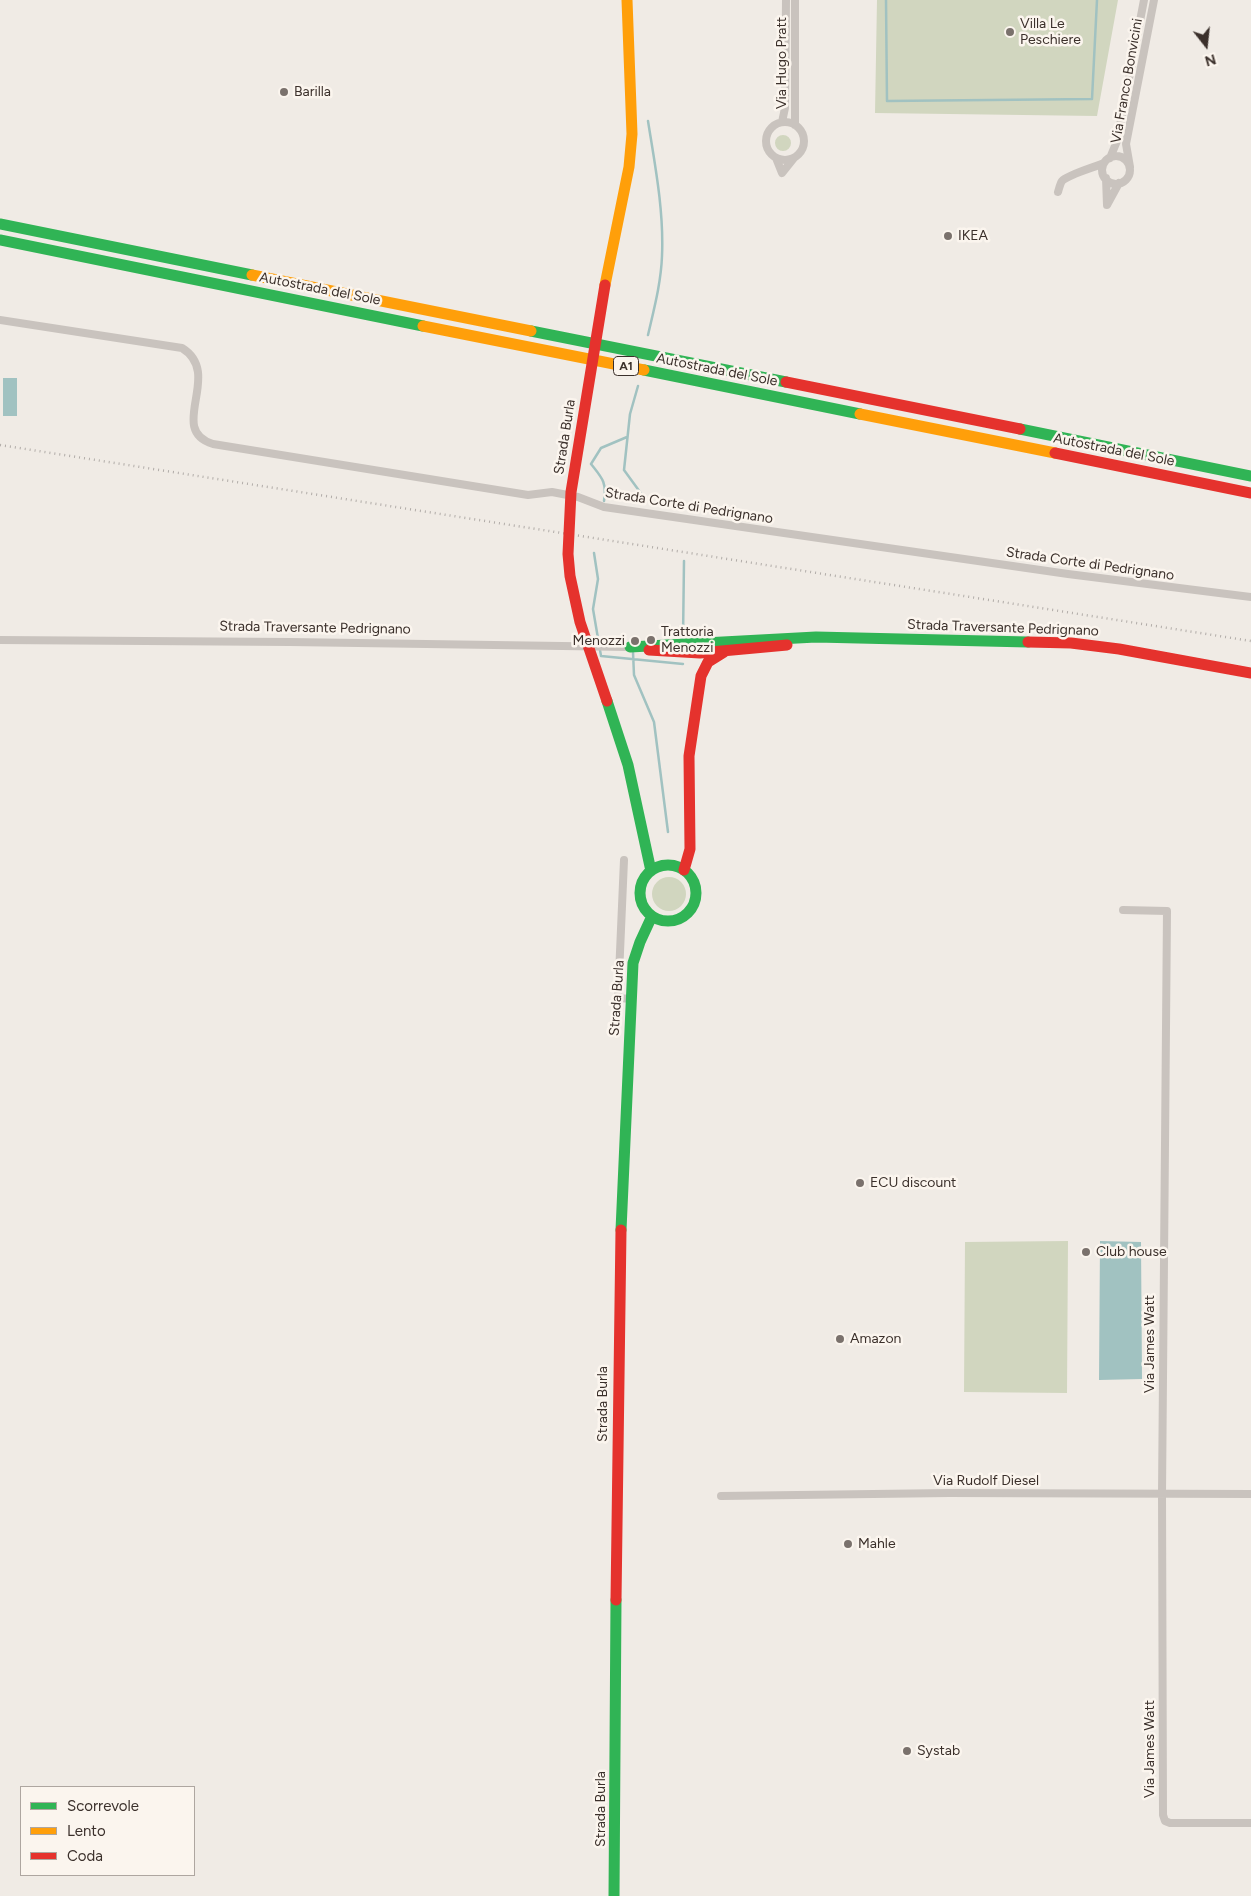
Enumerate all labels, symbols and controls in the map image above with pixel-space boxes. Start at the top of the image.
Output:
place label: Villa Le Peschiere [1020,16,1081,48]
street label: Via Hugo Pratt [774,17,790,109]
street label: Via Franco Bonvicini [1108,17,1146,145]
north arrow [1181,20,1231,70]
marker: Villa Le Peschiere [1004,26,1016,38]
text: N [1203,50,1218,70]
place label: Barilla [294,84,331,100]
marker: Barilla [278,86,290,98]
place label: IKEA [958,228,988,244]
marker: IKEA [942,230,954,242]
street label: Autostrada del Sole [258,269,382,309]
street label: Autostrada del Sole [655,350,779,390]
road number: A1 [614,356,638,376]
street label: Strada Burla [551,398,579,476]
street label: Autostrada del Sole [1052,430,1176,470]
street label: Strada Corte di Pedrignano [604,484,774,528]
street label: Strada Corte di Pedrignano [1005,544,1175,584]
street label: Strada Traversante Pedrignano [907,616,1099,640]
street label: Strada Traversante Pedrignano [219,618,411,638]
place label: Trattoria Menozzi [661,624,714,656]
place label: Menozzi [573,633,625,649]
marker: Trattoria Menozzi [645,634,657,646]
marker: Menozzi [629,635,641,647]
street label: Strada Burla [606,960,628,1036]
place label: ECU discount [870,1175,956,1191]
marker: ECU discount [854,1177,866,1189]
place label: Club house [1096,1244,1167,1260]
marker: Club house [1080,1246,1092,1258]
street label: Via James Watt [1142,1295,1158,1393]
place label: Amazon [850,1331,901,1347]
marker: Amazon [834,1333,846,1345]
street label: Strada Burla [595,1366,611,1442]
street label: Via Rudolf Diesel [933,1473,1039,1489]
place label: Mahle [858,1536,896,1552]
marker: Mahle [842,1538,854,1550]
street label: Via James Watt [1142,1700,1158,1798]
place label: Systab [917,1743,960,1759]
marker: Systab [901,1745,913,1757]
street label: Strada Burla [593,1771,609,1847]
legend [20,1786,195,1876]
text: Scorrevole [67,1797,139,1815]
text: Lento [67,1822,106,1840]
text: Coda [67,1847,103,1865]

